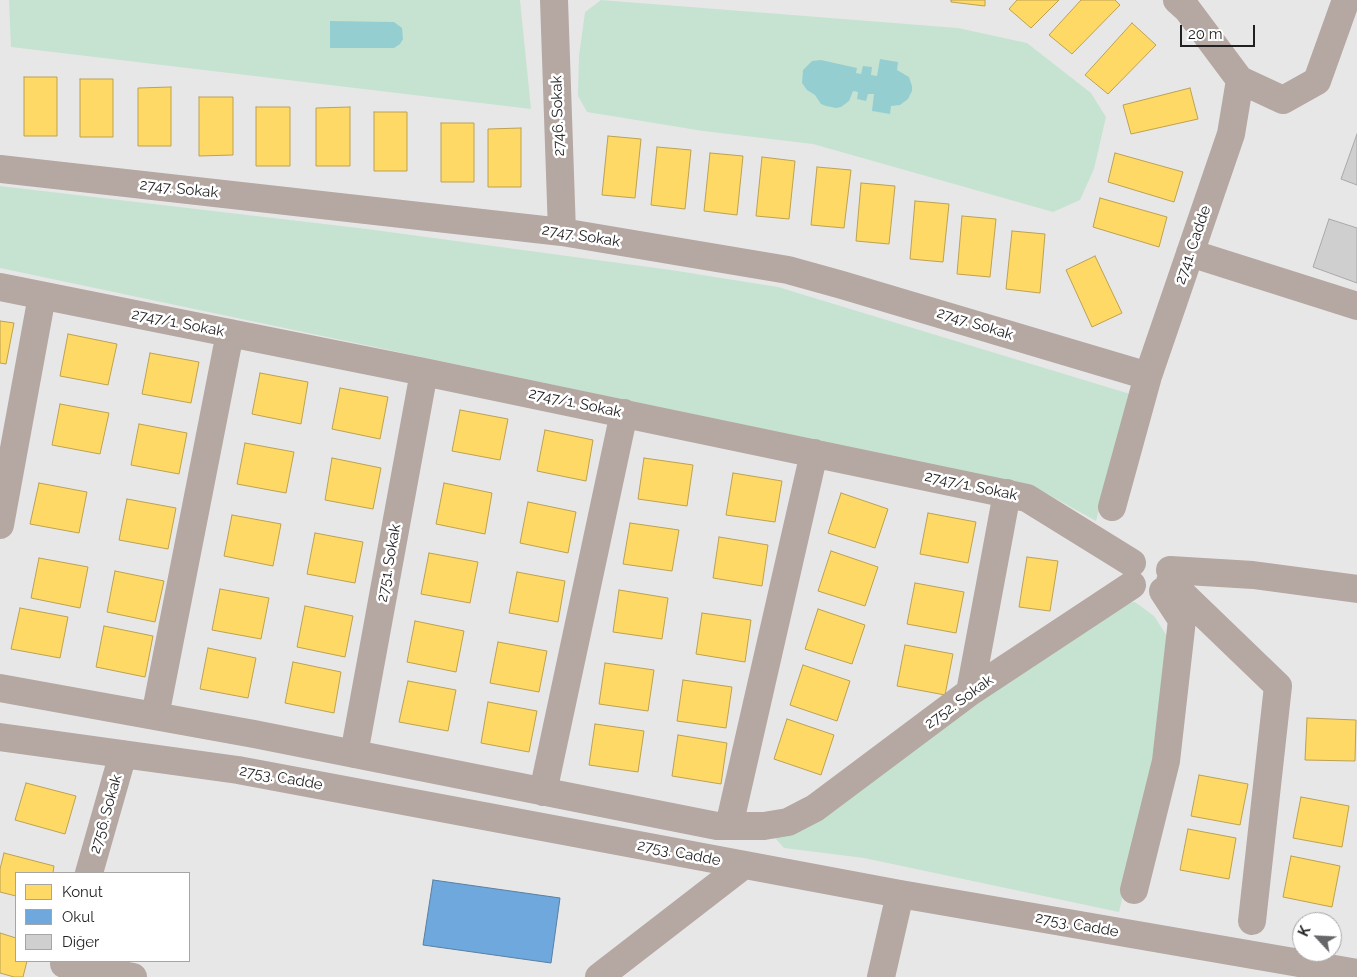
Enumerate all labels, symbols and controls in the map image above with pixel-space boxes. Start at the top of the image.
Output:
scale bar [1182,15,1257,47]
text: 20 m [1188,25,1223,43]
street label: 2746. Sokak [548,75,568,157]
street label: 2747. Sokak [139,176,219,202]
street label: 2741. Cadde [1171,203,1215,287]
street label: 2747. Sokak [541,221,621,251]
street label: 2747. Sokak [935,304,1015,344]
street label: 2747/1. Sokak [130,305,226,341]
street label: 2747/1. Sokak [527,384,623,422]
street label: 2747/1. Sokak [923,467,1019,505]
street label: 2751. Sokak [373,523,405,603]
street label: 2752. Sokak [921,671,997,733]
street label: 2753. Cadde [238,762,324,794]
street label: 2756. Sokak [86,772,126,856]
street label: 2753. Cadde [636,836,722,870]
legend [15,872,190,962]
text: Konut [62,883,103,901]
text: Okul [62,908,94,926]
street label: 2753. Cadde [1034,909,1120,941]
north arrow [1292,912,1342,962]
text: K [1295,923,1314,939]
text: Diğer [62,933,99,951]

